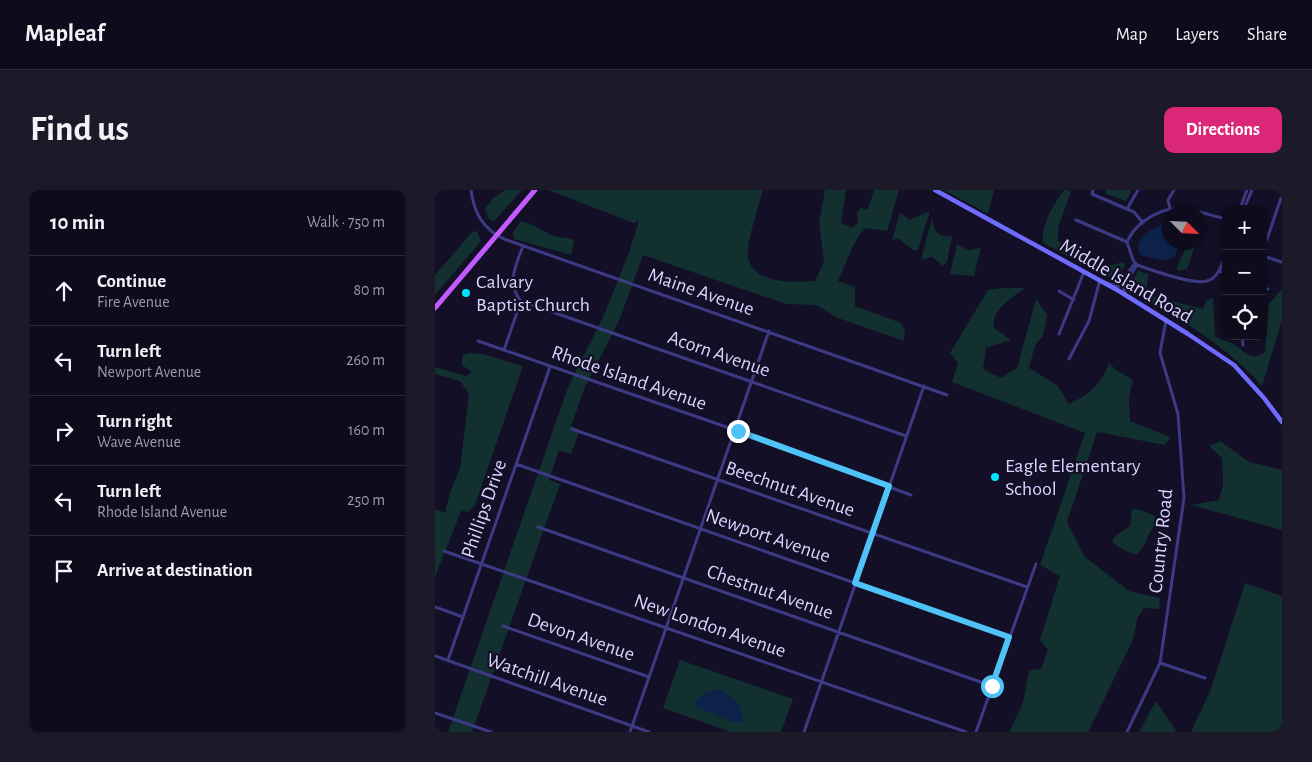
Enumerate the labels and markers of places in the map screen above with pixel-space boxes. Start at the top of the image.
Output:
place label: Calvary Baptist Church [476,272,590,315]
marker: Calvary Baptist Church [460,287,472,299]
place label: Eagle Elementary School [1005,456,1141,499]
marker: Eagle Elementary School [989,471,1001,483]

